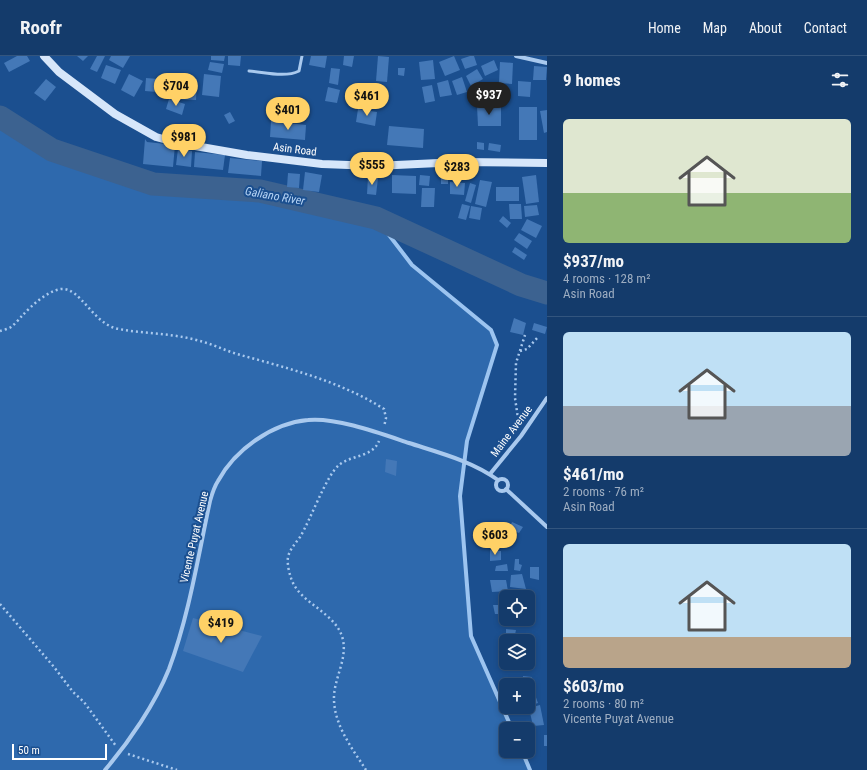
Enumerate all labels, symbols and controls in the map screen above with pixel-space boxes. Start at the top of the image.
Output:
text: Roofr [20,16,62,39]
text: Home [648,20,681,36]
text: Map [703,20,727,36]
text: About [749,20,782,36]
text: Contact [804,20,847,36]
icon: filters [829,69,851,91]
text: 9 homes [563,70,621,90]
pin: $704 [152,73,200,107]
text: $704 [163,78,189,93]
pin: $937 [465,82,513,116]
pin: $461 [343,83,391,117]
text: $937 [476,87,502,102]
text: $461 [354,88,380,103]
pin: $401 [264,97,312,131]
text: $401 [275,102,301,117]
pin: $981 [160,124,208,158]
text: $981 [171,129,197,144]
street label: Asin Road [272,140,317,159]
icon: home [671,145,743,217]
pin: $555 [348,152,396,186]
pin: $283 [433,154,481,188]
text: $555 [359,157,385,172]
text: $283 [444,159,470,174]
water label: Galiano River [244,184,306,208]
text: $937/mo [563,251,624,271]
text: 4 rooms · 128 m² [563,271,650,286]
text: Asin Road [563,286,615,301]
icon: home [671,358,743,430]
street label: Maine Avenue [488,403,535,459]
text: $461/mo [563,464,624,484]
text: 2 rooms · 76 m² [563,484,644,499]
street label: Vicente Puyat Avenue [178,490,211,584]
text: Asin Road [563,499,615,514]
pin: $603 [471,522,519,556]
text: $603 [482,527,508,542]
icon: home [671,570,743,642]
map controls [499,590,535,758]
button: locate [499,590,535,626]
pin: $419 [197,610,245,644]
text: $419 [208,615,234,630]
button: layers [499,634,535,670]
text: $603/mo [563,676,624,696]
button: + [499,678,535,714]
text: 2 rooms · 80 m² [563,696,644,711]
text: Vicente Puyat Avenue [563,711,674,726]
button: − [499,722,535,758]
scale bar [12,742,107,761]
text: 50 m [18,744,40,757]

